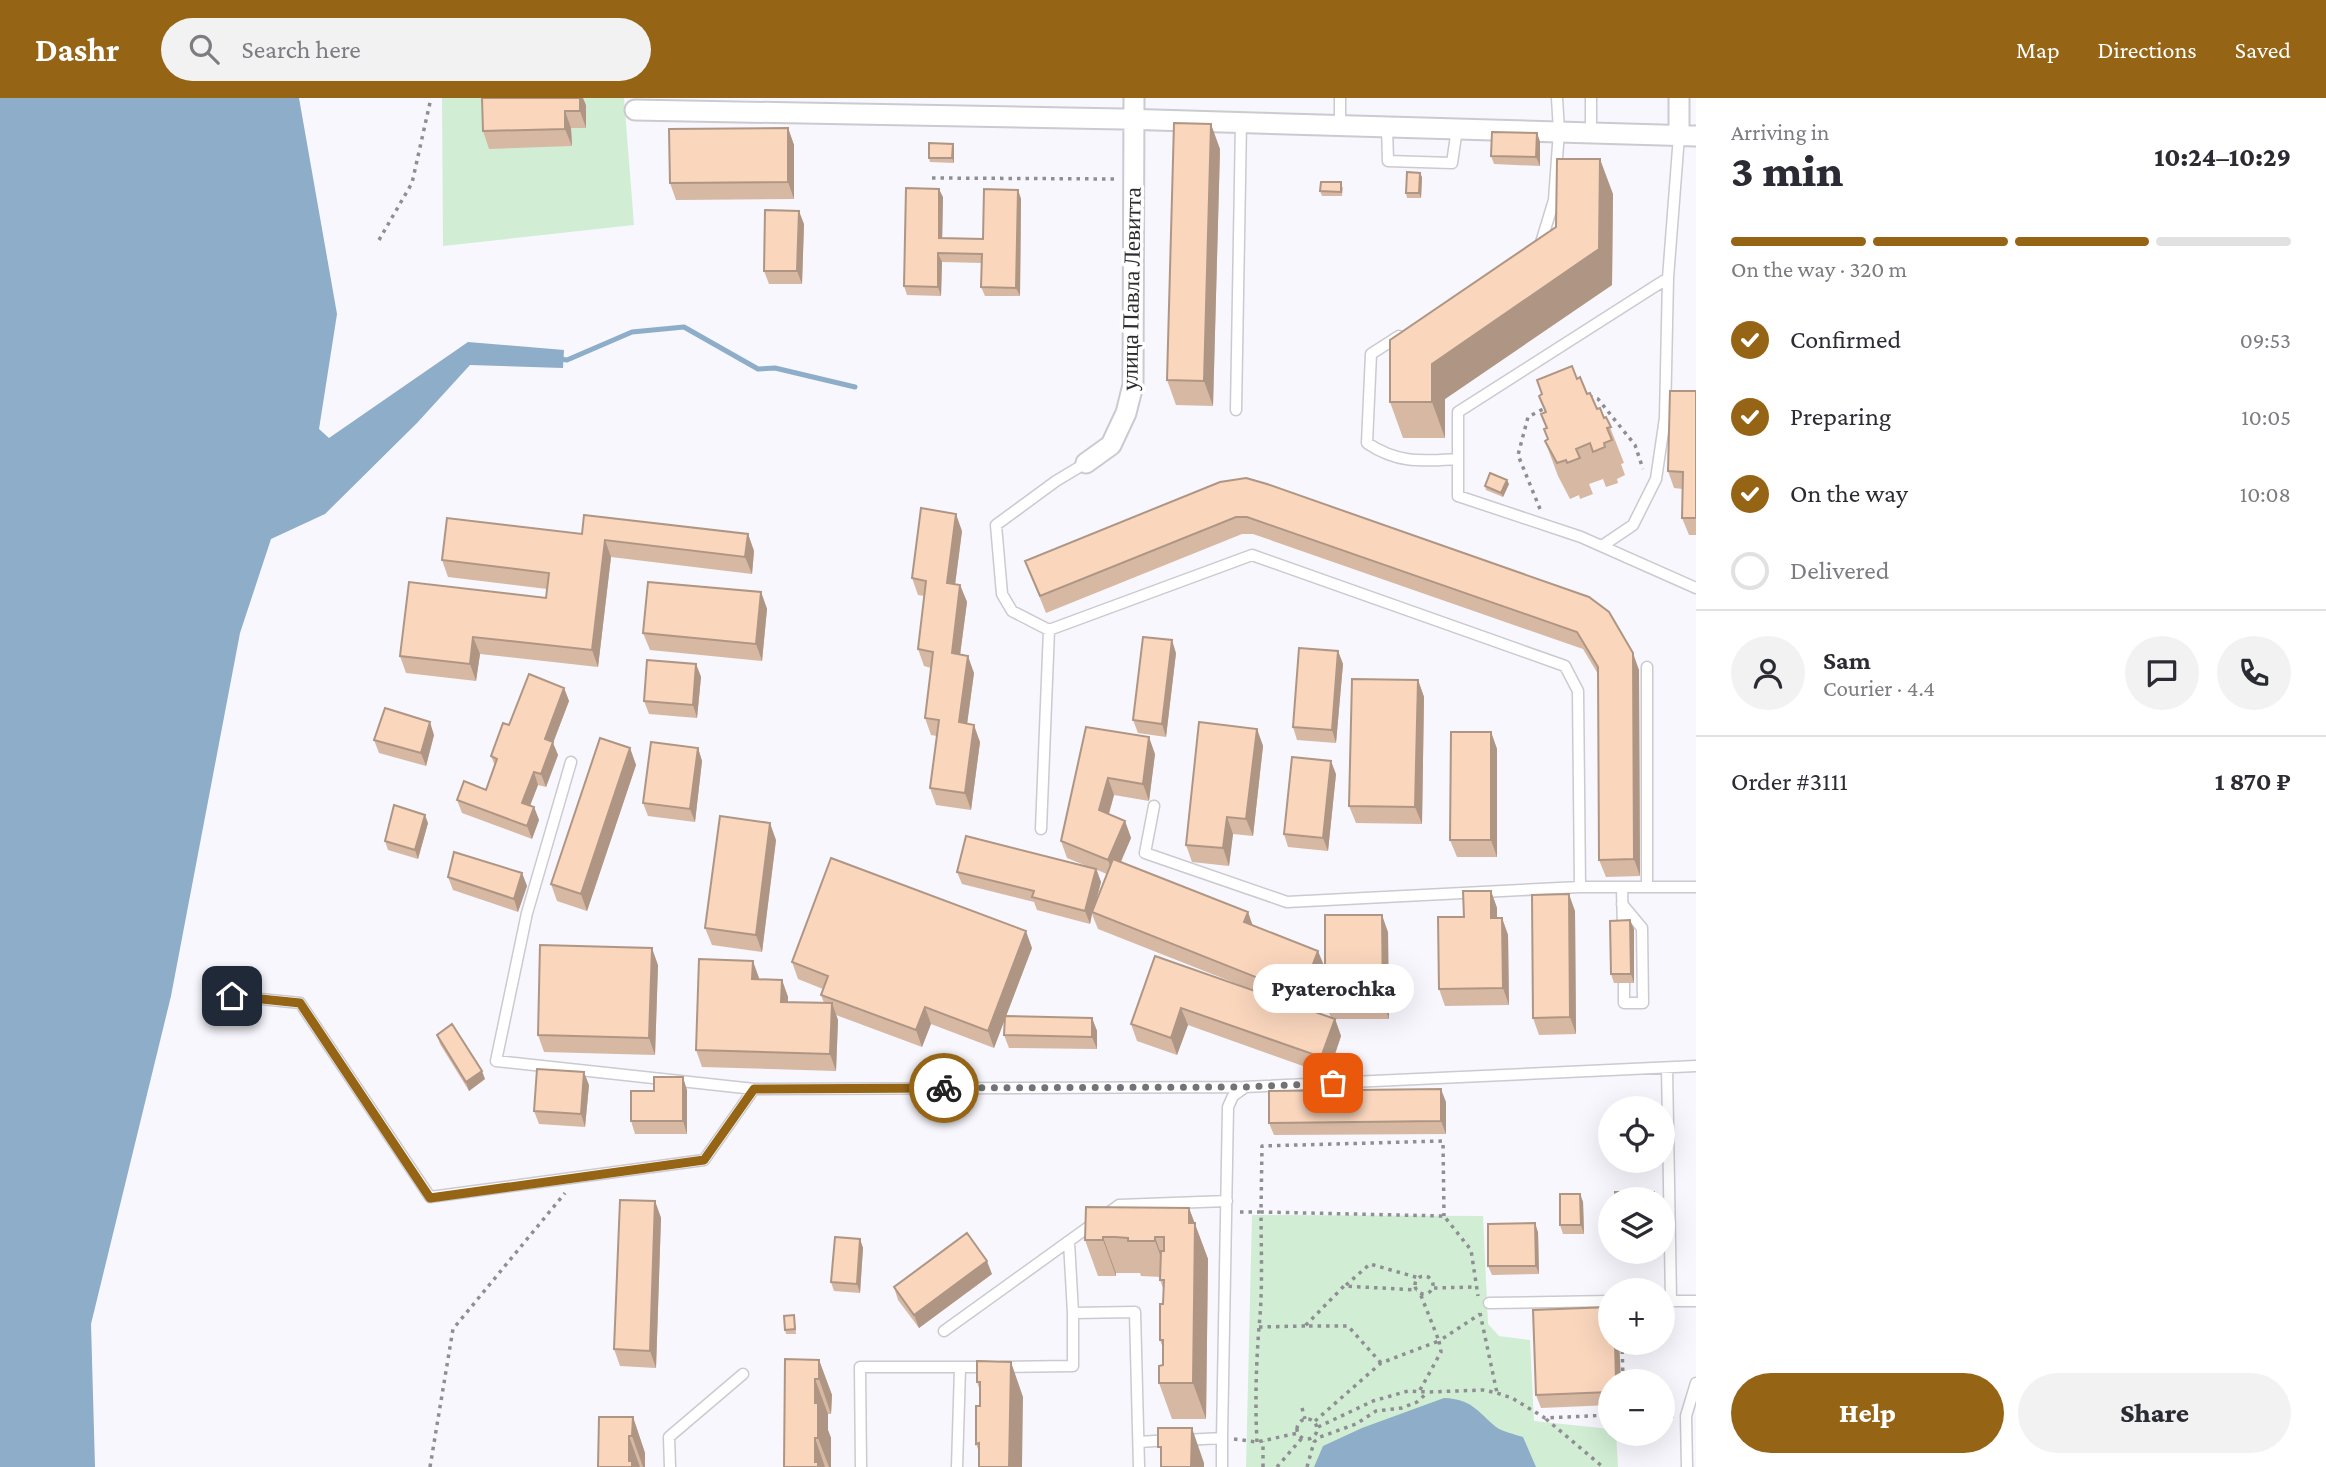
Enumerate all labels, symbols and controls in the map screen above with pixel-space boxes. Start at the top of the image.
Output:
search box [161,18,651,81]
icon: search [185,30,223,68]
text: Dashr [35,31,119,68]
text: Search here [241,35,361,64]
text: Map [2016,36,2060,63]
text: Directions [2098,36,2197,63]
text: Saved [2235,36,2291,63]
text: Arriving in [1731,119,1829,145]
text: 10:24–10:29 [2154,143,2291,172]
text: 3 min [1731,145,1843,196]
street label: улица Павла Левитта [1116,187,1146,391]
text: On the way · 320 m [1731,256,1907,282]
icon: check [1731,321,1769,359]
text: Confirmed [1790,325,1901,354]
text: 09:53 [2240,327,2291,353]
icon: check [1731,398,1769,436]
text: Preparing [1790,402,1891,431]
text: 10:05 [2241,404,2291,430]
icon: check [1731,475,1769,513]
text: On the way [1790,479,1908,508]
text: 10:08 [2240,481,2291,507]
text: Delivered [1790,556,1889,585]
button: person [1731,636,1805,710]
button: chat [2125,636,2199,710]
button: phone [2217,636,2291,710]
text: Sam [1823,646,1871,675]
text: Courier · 4.4 [1823,675,1935,701]
text: Order #3111 [1731,767,1848,796]
text: 1 870 ₽ [2215,767,2291,796]
callout: Pyaterochka [1252,964,1414,1013]
pin [202,966,262,1026]
text: Pyaterochka [1271,975,1396,1001]
icon: home [213,977,251,1015]
courier [909,1053,979,1123]
pin [1303,1053,1363,1113]
icon: bag [1314,1064,1352,1102]
icon: bike [925,1069,963,1107]
map controls [1598,1096,1675,1446]
button: locate [1598,1096,1675,1173]
button: layers [1598,1187,1675,1264]
button: + [1598,1278,1675,1355]
button: − [1598,1369,1675,1446]
button: Help [1731,1373,2004,1453]
button: Share [2018,1373,2291,1453]

